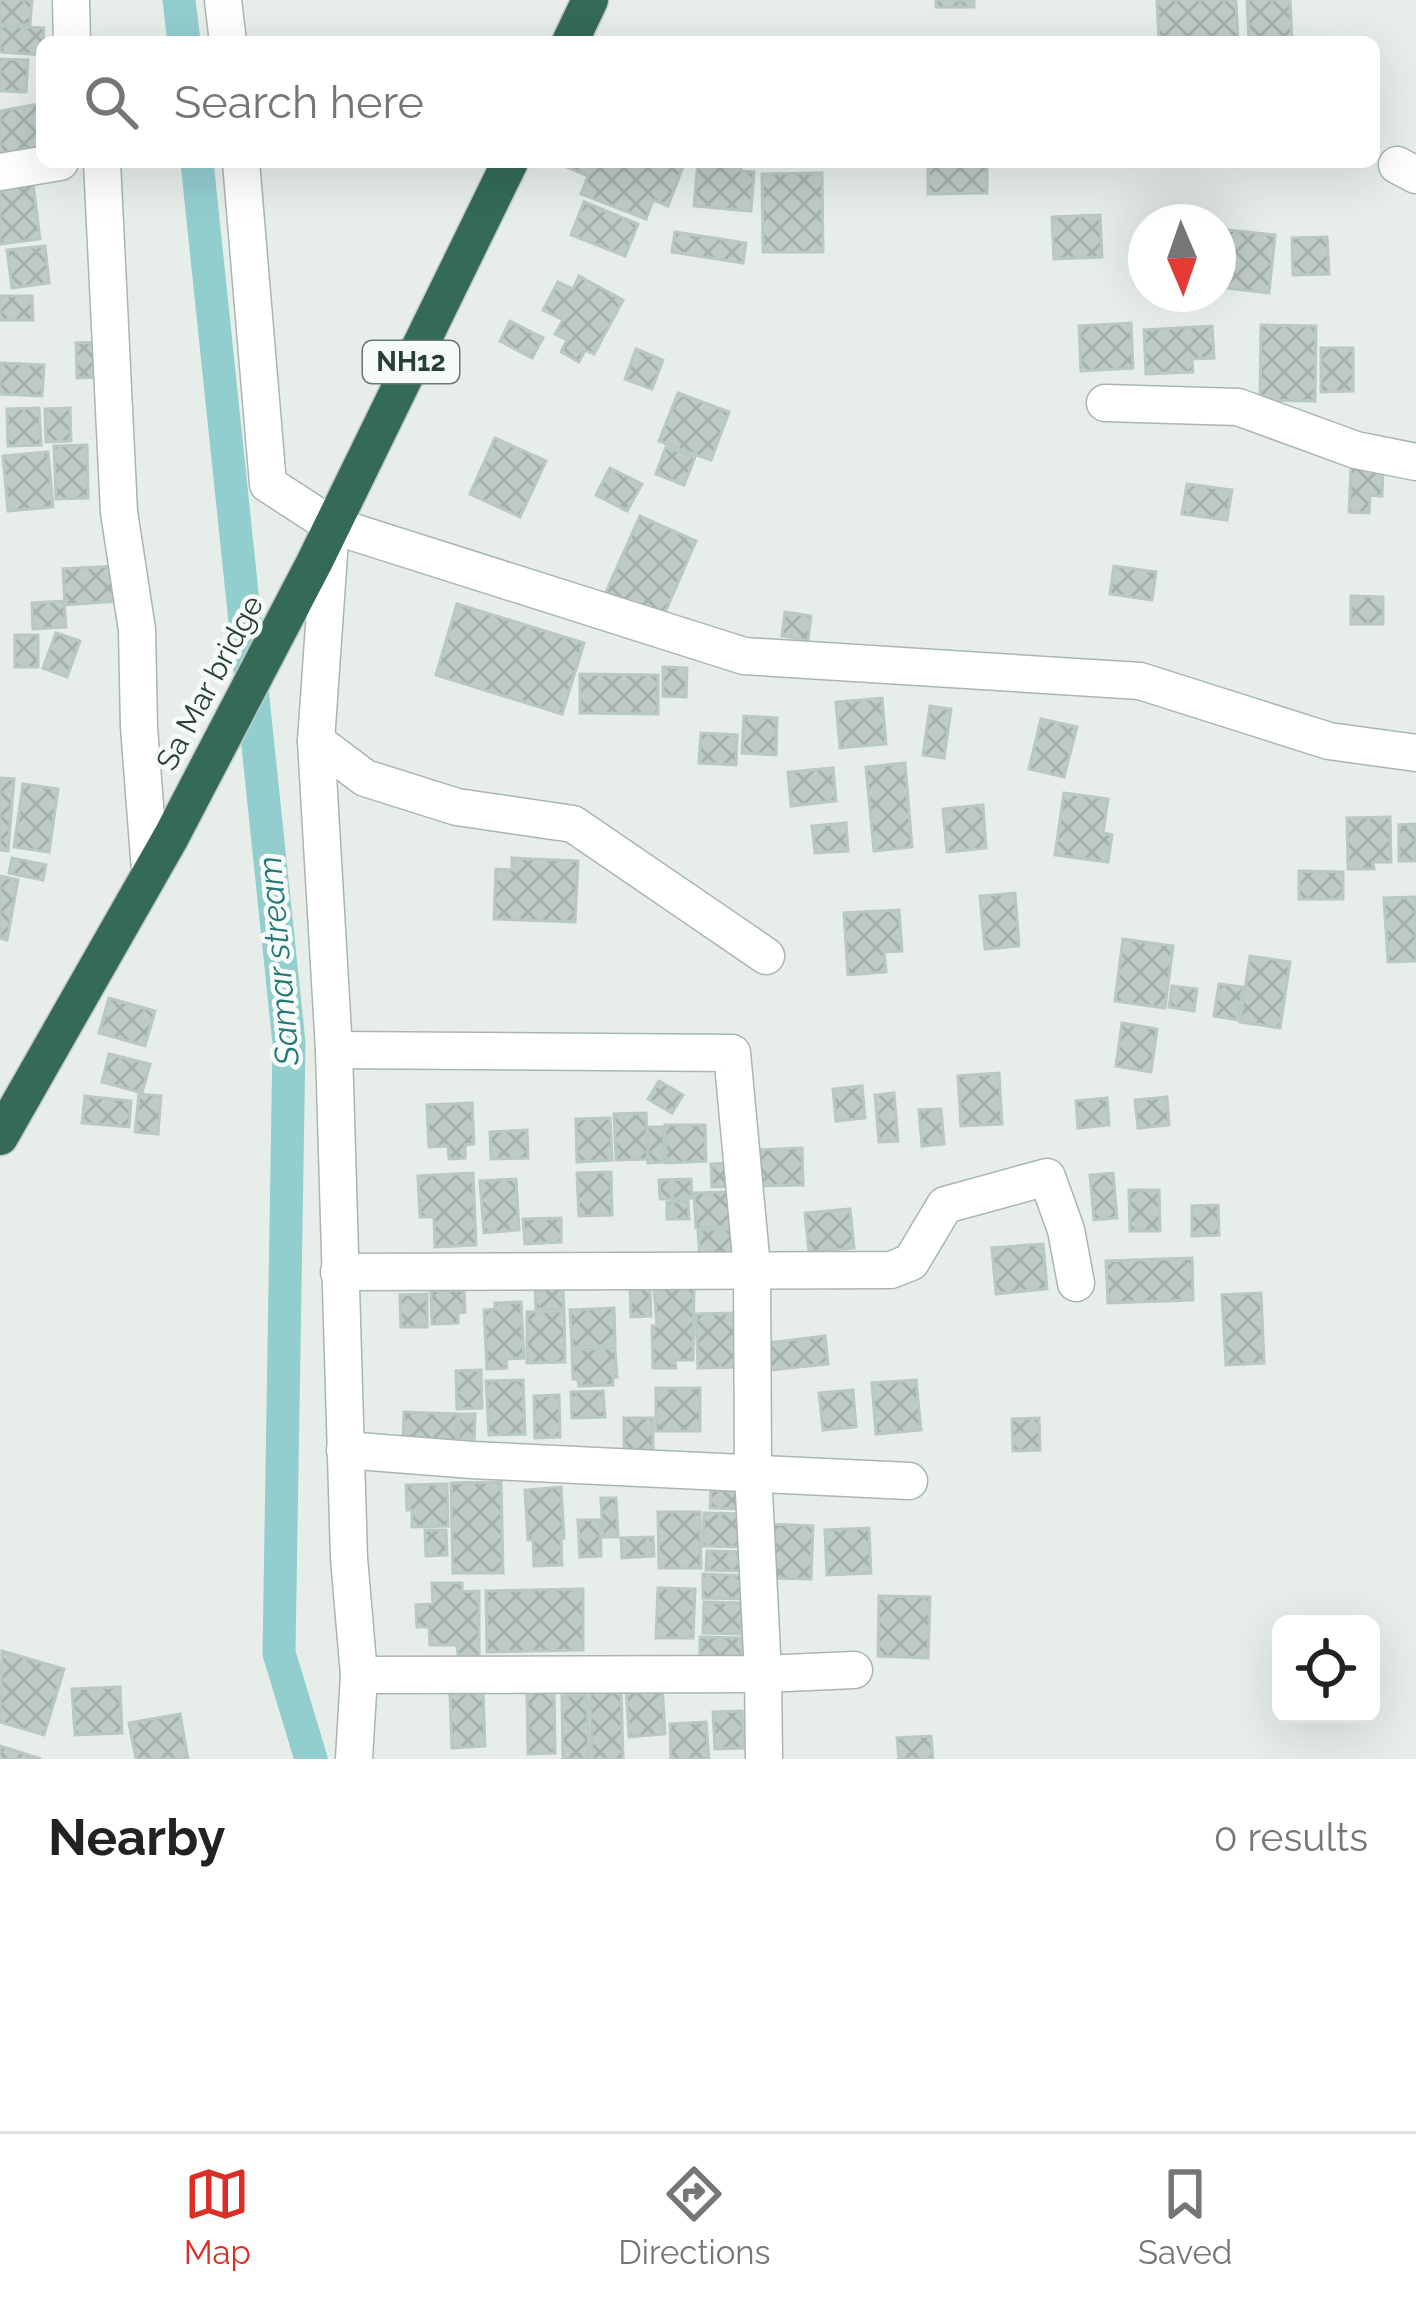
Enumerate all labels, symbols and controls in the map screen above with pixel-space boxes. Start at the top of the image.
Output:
search box [36,36,1380,168]
icon: search [78,69,144,135]
text: Search here [174,76,424,129]
north arrow [1128,204,1236,312]
road number: NH12 [363,341,459,383]
street label: Sa Mar bridge [149,590,270,776]
water label: Samar stream [250,855,307,1068]
map controls [1272,1615,1380,1723]
button: locate [1272,1615,1380,1723]
text: Nearby [48,1807,225,1867]
text: 0 results [1214,1814,1368,1860]
tab: Map [184,2161,251,2272]
tab: Directions [618,2161,771,2272]
tab: Saved [1138,2161,1232,2272]

